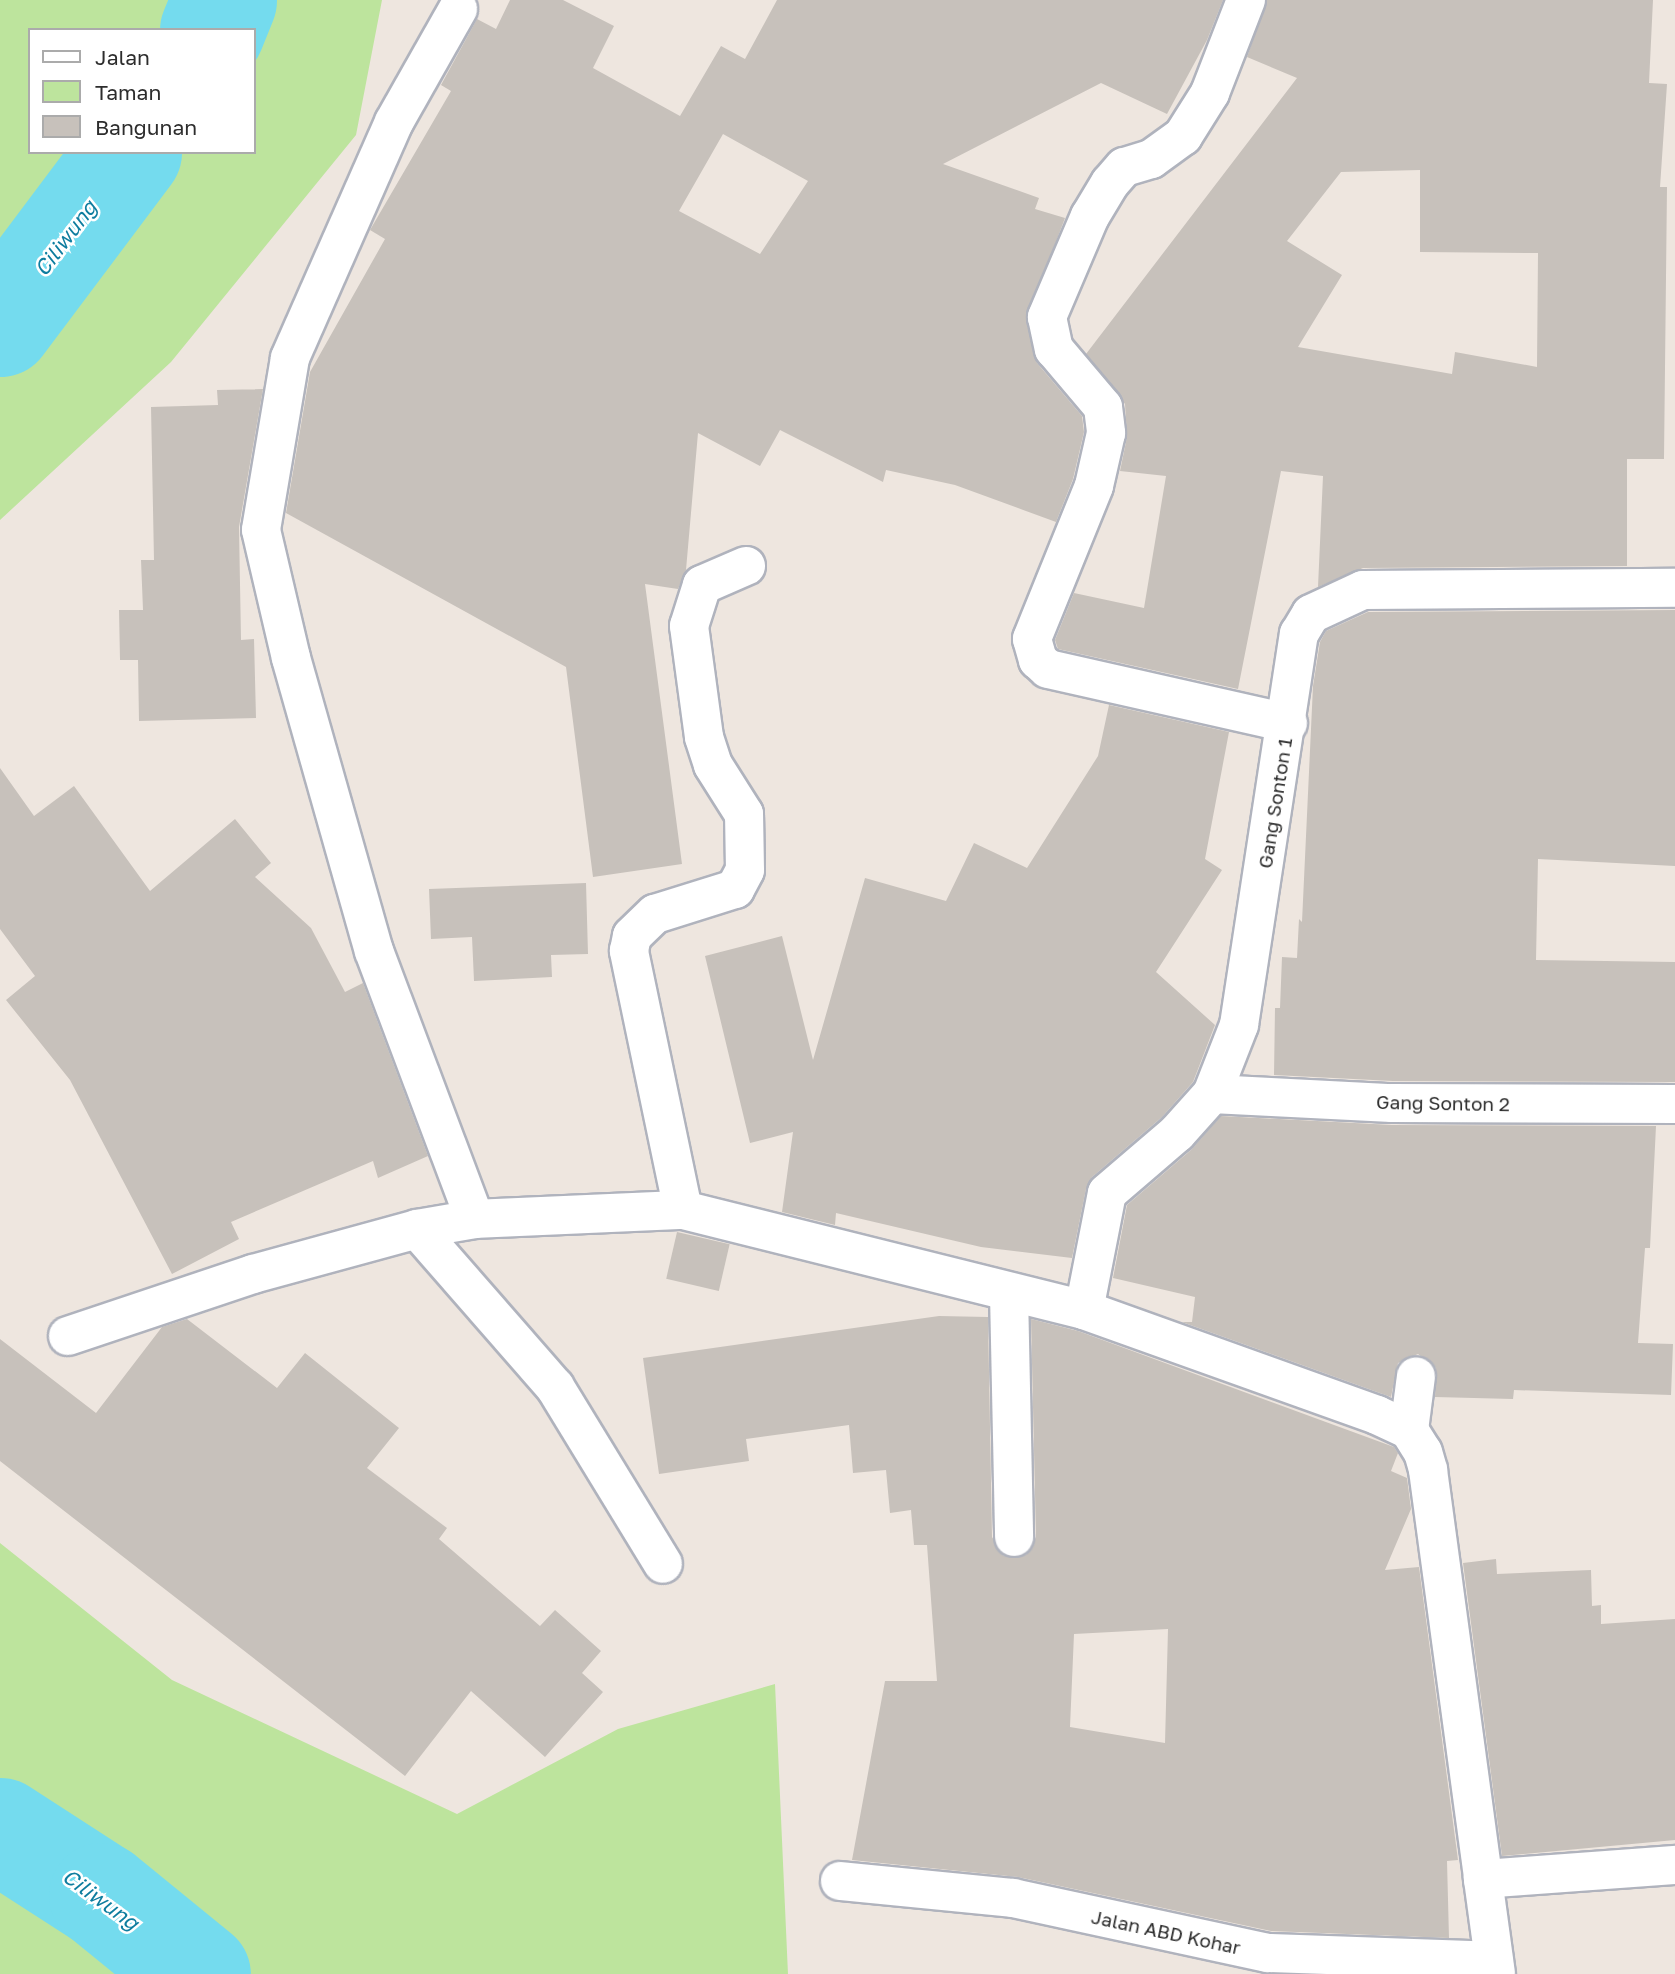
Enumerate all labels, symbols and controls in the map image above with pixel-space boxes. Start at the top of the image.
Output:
legend [28,28,256,154]
text: Jalan [95,44,150,70]
text: Taman [95,79,161,105]
text: Bangunan [95,114,197,140]
water label: Ciliwung [29,195,101,281]
street label: Gang Sonton 1 [1253,736,1297,870]
street label: Gang Sonton 2 [1376,1090,1510,1116]
water label: Ciliwung [58,1863,144,1935]
street label: Jalan ABD Kohar [1089,1905,1243,1959]

